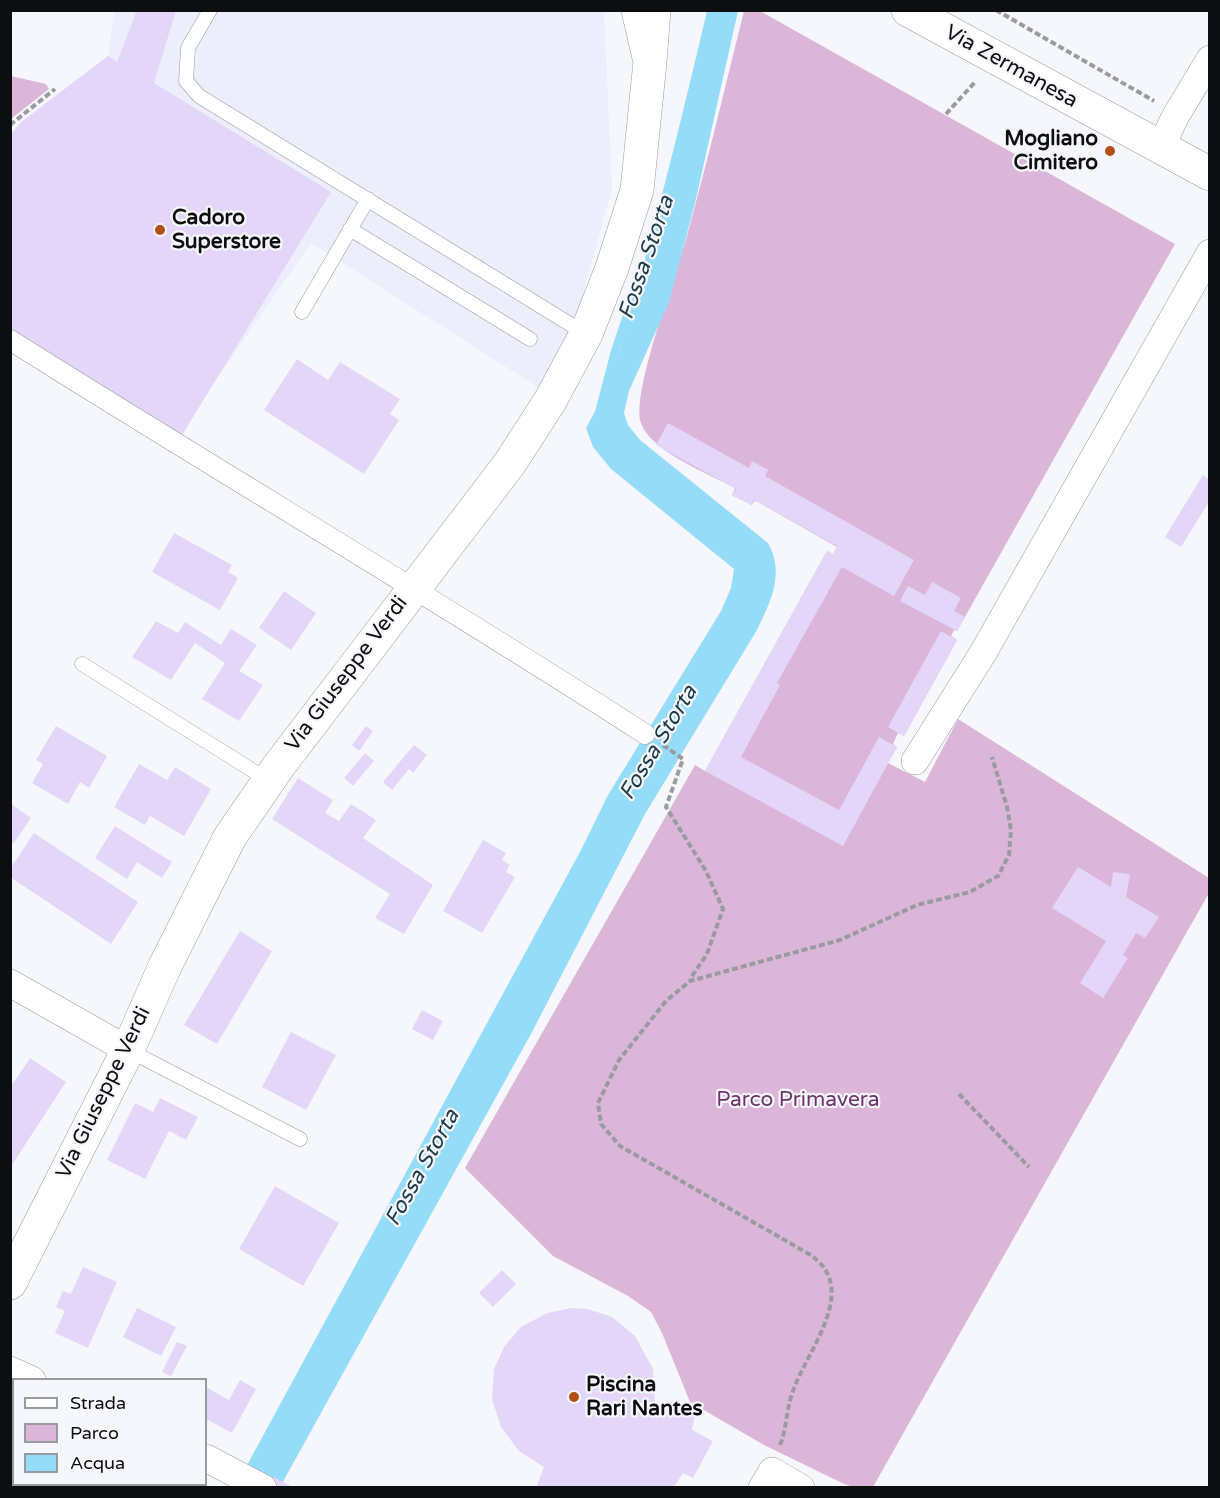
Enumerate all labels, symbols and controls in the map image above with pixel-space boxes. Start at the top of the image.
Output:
street label: Via Zermanesa [940,20,1082,114]
place label: Mogliano Cimitero [1004,126,1098,176]
marker: Mogliano Cimitero [1103,144,1117,158]
water label: Fossa Storta [614,193,680,323]
place label: Cadoro Superstore [172,205,281,255]
marker: Cadoro Superstore [153,223,167,237]
street label: Via Giuseppe Verdi [280,591,414,757]
water label: Fossa Storta [614,681,704,805]
street label: Via Giuseppe Verdi [51,1003,157,1183]
park label: Parco Primavera [716,1087,880,1113]
water label: Fossa Storta [380,1105,466,1231]
place label: Piscina Rari Nantes [586,1372,703,1422]
legend [12,1378,207,1486]
marker: Piscina Rari Nantes [567,1390,581,1404]
text: Strada [70,1392,126,1414]
text: Parco [70,1422,119,1444]
text: Acqua [70,1452,125,1474]

